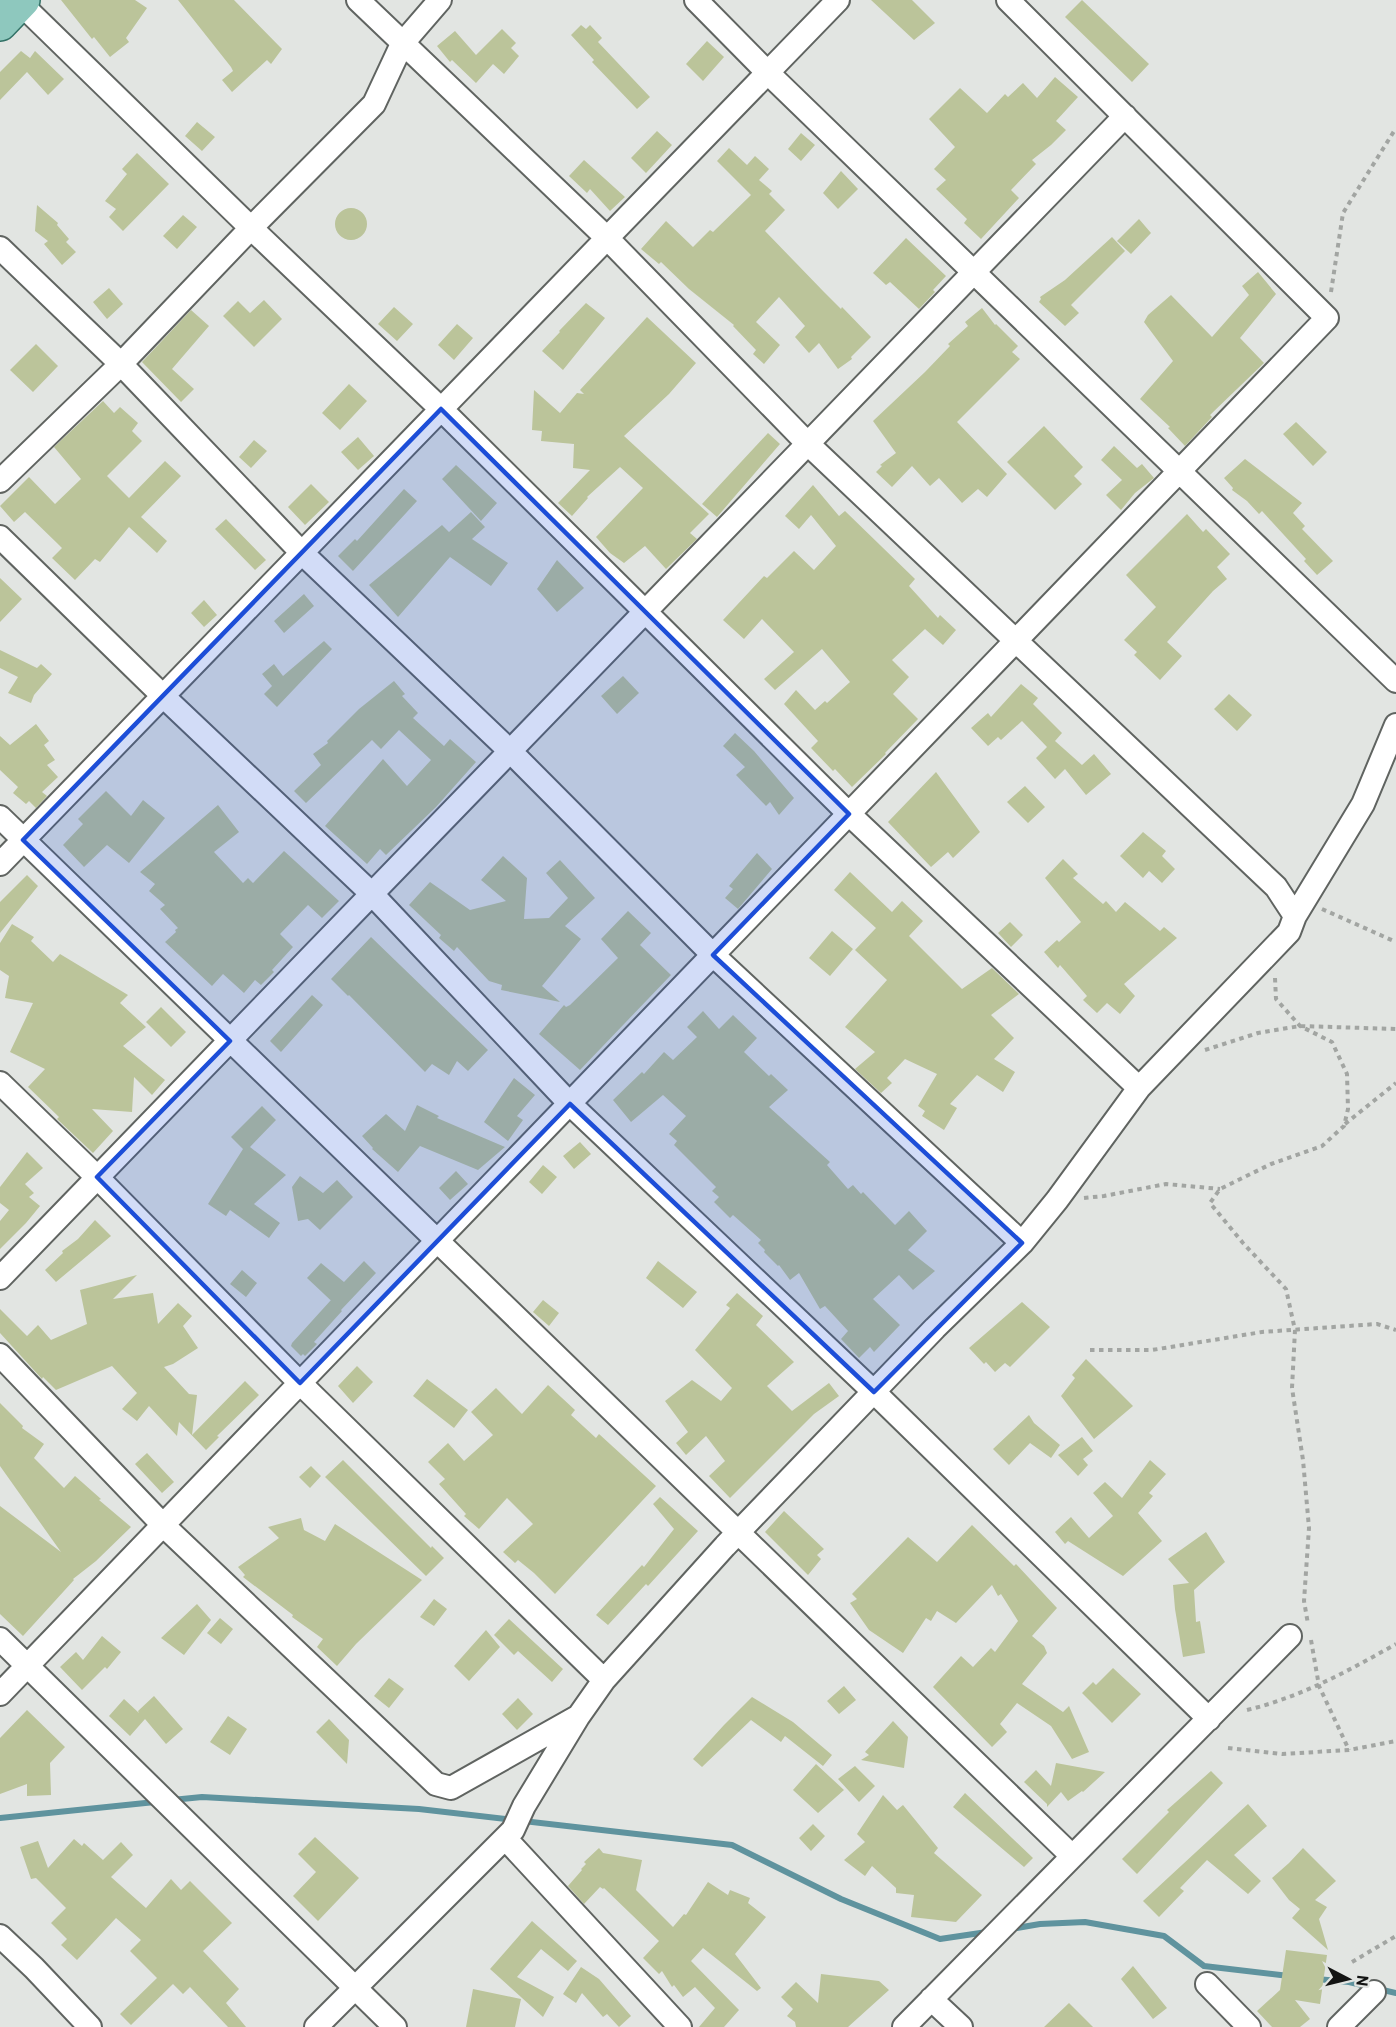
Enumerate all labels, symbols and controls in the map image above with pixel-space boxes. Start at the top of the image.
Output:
north arrow [1318,1949,1378,2009]
text: N [1353,1974,1373,1987]

